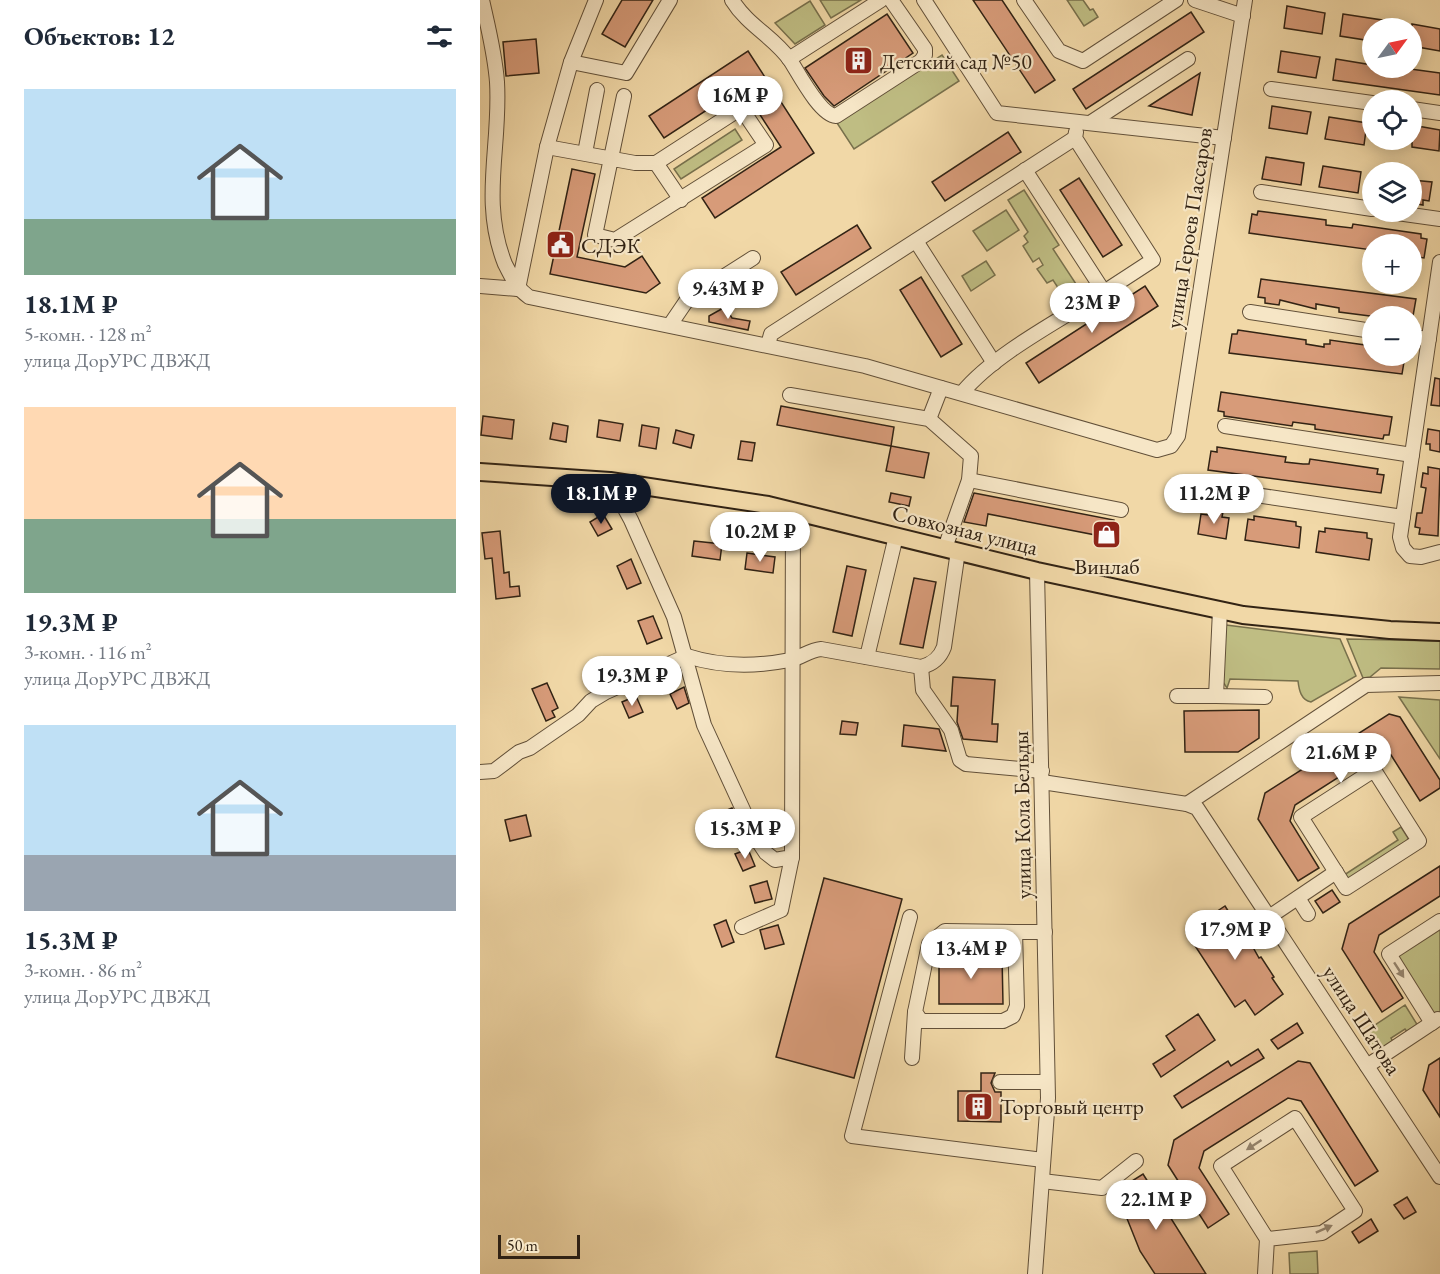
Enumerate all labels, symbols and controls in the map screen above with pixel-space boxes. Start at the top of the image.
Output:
north arrow [1362,18,1422,78]
map controls [1362,18,1422,366]
text: Объектов: 12 [24,19,175,53]
icon: filters [423,20,456,53]
building icon: Детский сад №50 [843,45,875,77]
place label: Детский сад №50 [880,47,1032,76]
pin: 16M ₽ [698,76,782,127]
text: 16M ₽ [712,82,768,108]
button: locate [1362,90,1422,150]
street label: улица Героев Пассаров [1159,126,1219,330]
icon: home [186,128,294,236]
button: layers [1362,162,1422,222]
public building icon: СДЭК [544,229,576,261]
place label: СДЭК [581,231,641,260]
button: + [1362,234,1422,294]
pin: 9.43M ₽ [673,269,783,320]
text: 9.43M ₽ [692,275,764,301]
pin: 23M ₽ [1050,283,1134,334]
text: 18.1M ₽ [24,287,118,321]
text: 23M ₽ [1064,289,1120,315]
button: − [1362,306,1422,366]
text: 5-комн. · 128 m² [24,321,152,347]
text: улица ДорУРС ДВЖД [24,347,211,373]
icon: home [186,446,294,554]
pin: 18.1M ₽ [546,474,656,525]
pin: 11.2M ₽ [1159,474,1269,525]
text: 18.1M ₽ [565,480,637,506]
text: 11.2M ₽ [1178,480,1250,506]
street label: Совхозная улица [889,498,1041,562]
pin: 10.2M ₽ [705,512,815,563]
text: 10.2M ₽ [724,518,796,544]
shop icon: Винлаб [1091,518,1123,550]
place label: Винлаб [1074,552,1140,581]
text: 19.3M ₽ [24,605,118,639]
text: 3-комн. · 116 m² [24,639,152,665]
pin: 19.3M ₽ [577,656,687,707]
text: 19.3M ₽ [596,662,668,688]
text: улица ДорУРС ДВЖД [24,665,211,691]
street label: улица Кола Бельды [1006,731,1038,899]
pin: 21.6M ₽ [1286,733,1396,784]
text: 21.6M ₽ [1305,739,1377,765]
icon: home [186,764,294,872]
pin: 15.3M ₽ [690,809,800,860]
text: 15.3M ₽ [709,815,781,841]
pin: 17.9M ₽ [1180,910,1290,961]
text: 17.9M ₽ [1199,916,1271,942]
text: 15.3M ₽ [24,923,118,957]
pin: 13.4M ₽ [916,929,1026,980]
text: 13.4M ₽ [935,935,1007,961]
text: 3-комн. · 86 m² [24,957,142,983]
street label: улица Шатова [1316,960,1408,1081]
one-way arrow [1393,961,1404,978]
text: улица ДорУРС ДВЖД [24,983,211,1009]
building icon: Торговый центр [963,1090,995,1122]
place label: Торговый центр [1000,1092,1144,1121]
one-way arrow [1246,1139,1263,1150]
pin: 22.1M ₽ [1101,1180,1211,1231]
text: 22.1M ₽ [1120,1186,1192,1212]
one-way arrow [1316,1224,1334,1234]
scale bar [498,1232,580,1260]
text: 50 m [507,1235,538,1256]

